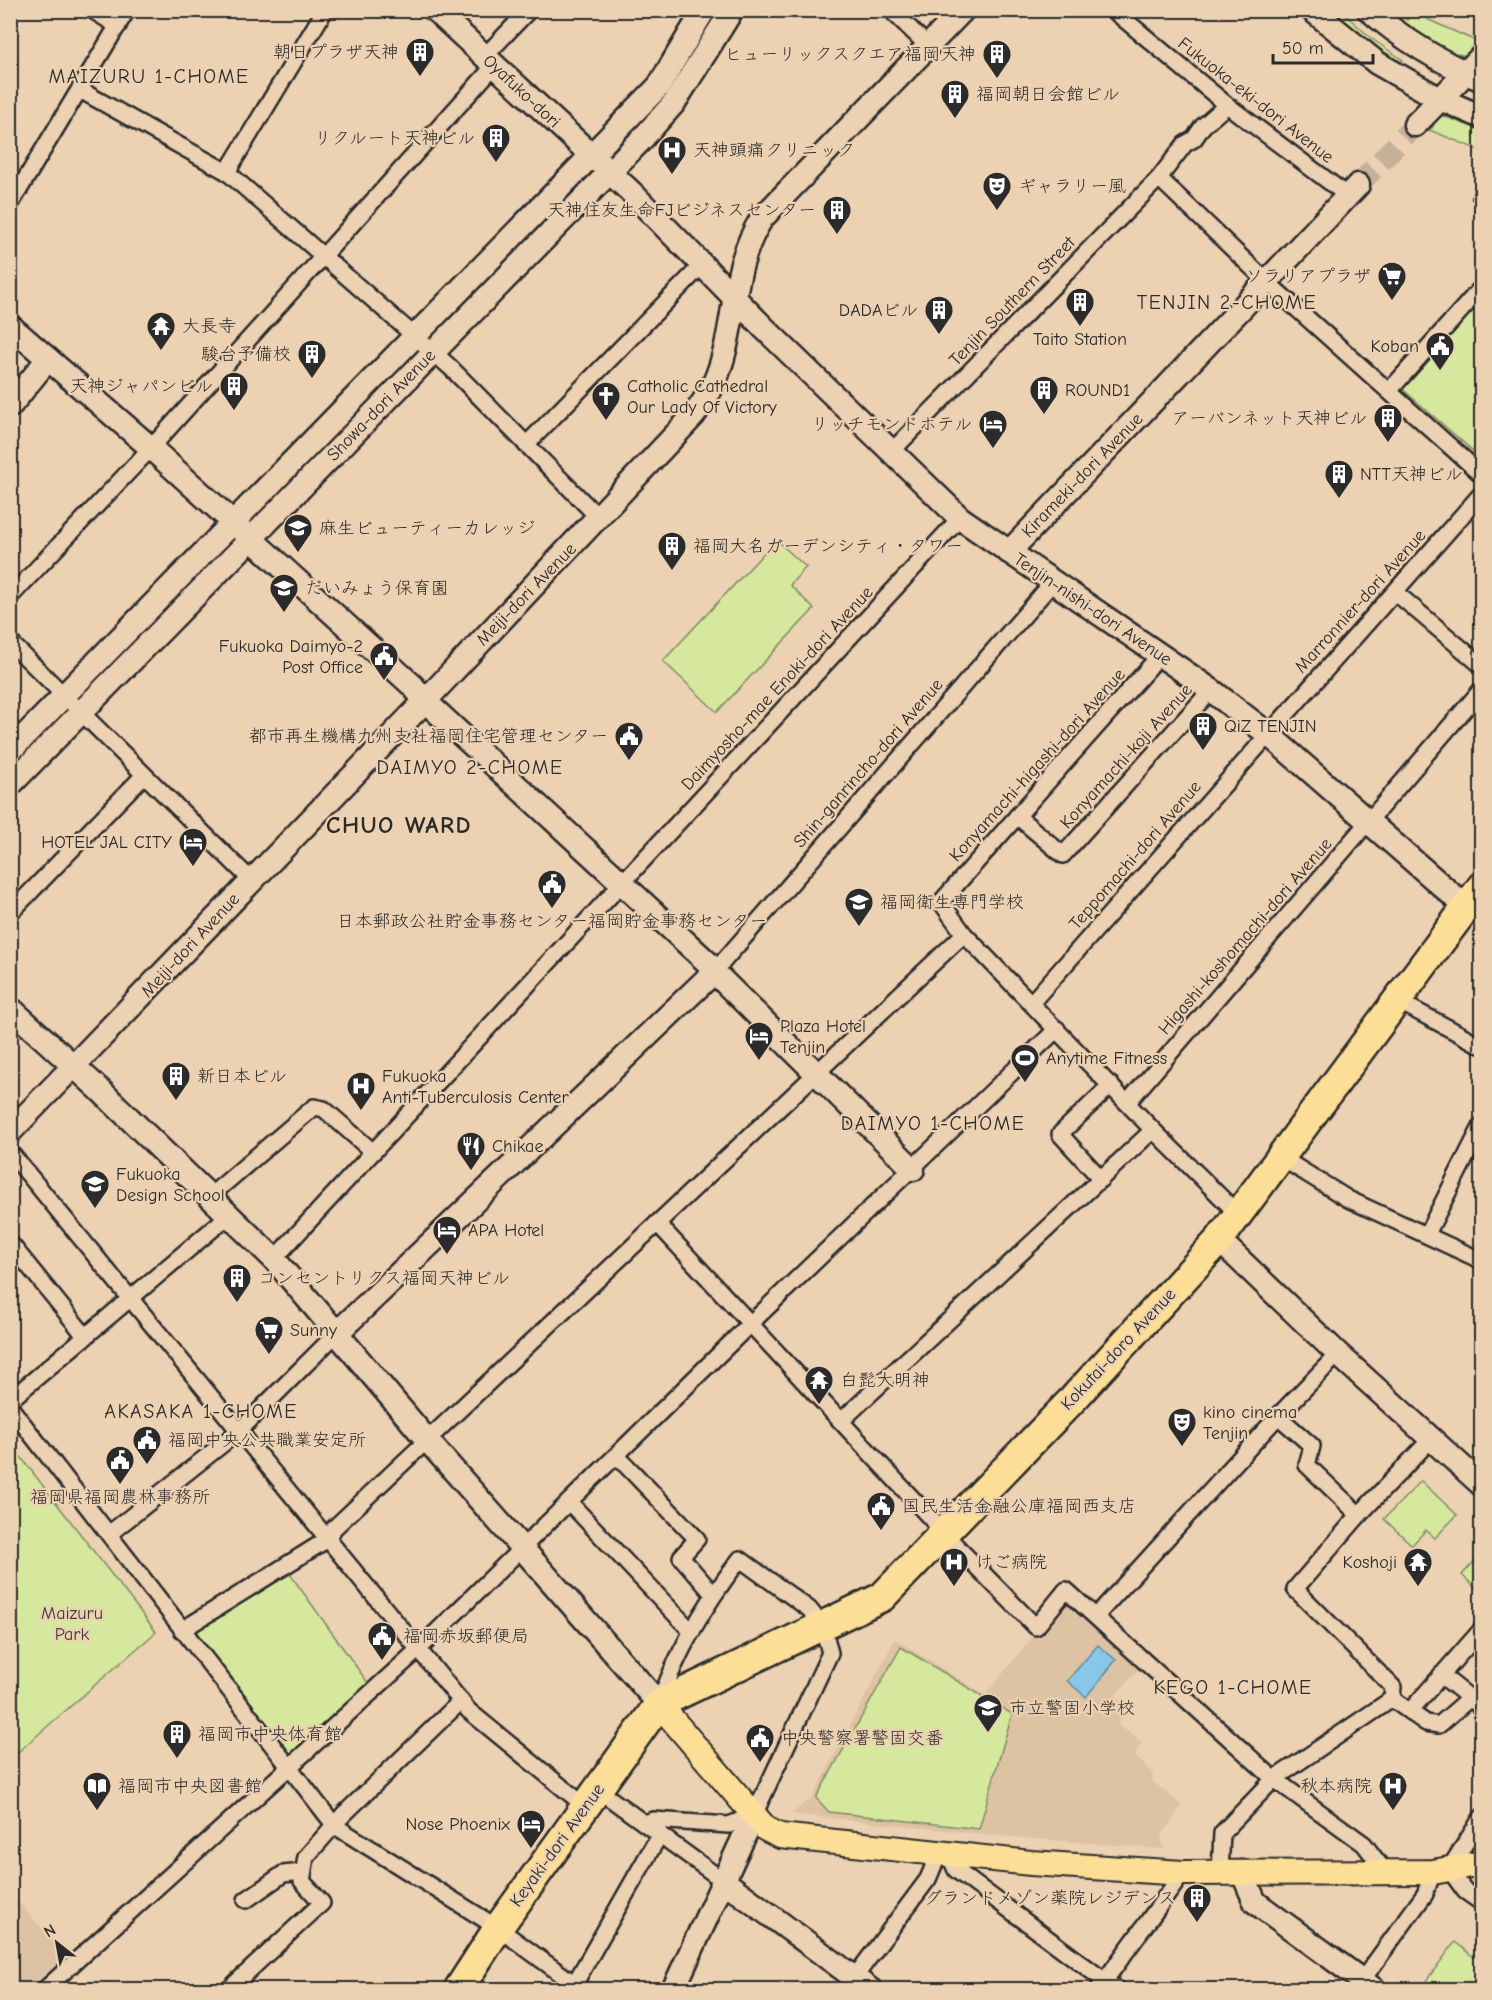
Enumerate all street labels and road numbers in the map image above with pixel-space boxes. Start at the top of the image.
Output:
street label: Fukuoka-eki-dori Avenue [1174,33,1338,168]
street label: Oyafuko-dori [479,50,565,133]
street label: Tenjin Southern Street [945,232,1080,370]
street label: Showa-dori Avenue [323,345,440,466]
street label: Kirameki-dori Avenue [1017,409,1147,542]
street label: Marronnier-dori Avenue [1290,525,1430,677]
street label: Meiji-dori Avenue [472,539,581,650]
street label: Tenjin-nishi-dori Avenue [1010,549,1176,670]
street label: Daimyosho-mae Enoki-dori Avenue [677,582,878,795]
street label: Konyamachi-higashi-dori Avenue [945,664,1130,866]
street label: Shin-ganrincho-dori Avenue [789,675,947,852]
street label: Konyamachi-koji Avenue [1056,680,1197,833]
street label: Teppomachi-dori Avenue [1065,777,1206,934]
street label: Higashi-koshomachi-dori Avenue [1154,834,1337,1039]
street label: Meiji-dori Avenue [137,889,244,1002]
street label: Kokutai-doro Avenue [1056,1284,1180,1415]
street label: Keyaki-dori Avenue [506,1780,609,1911]

